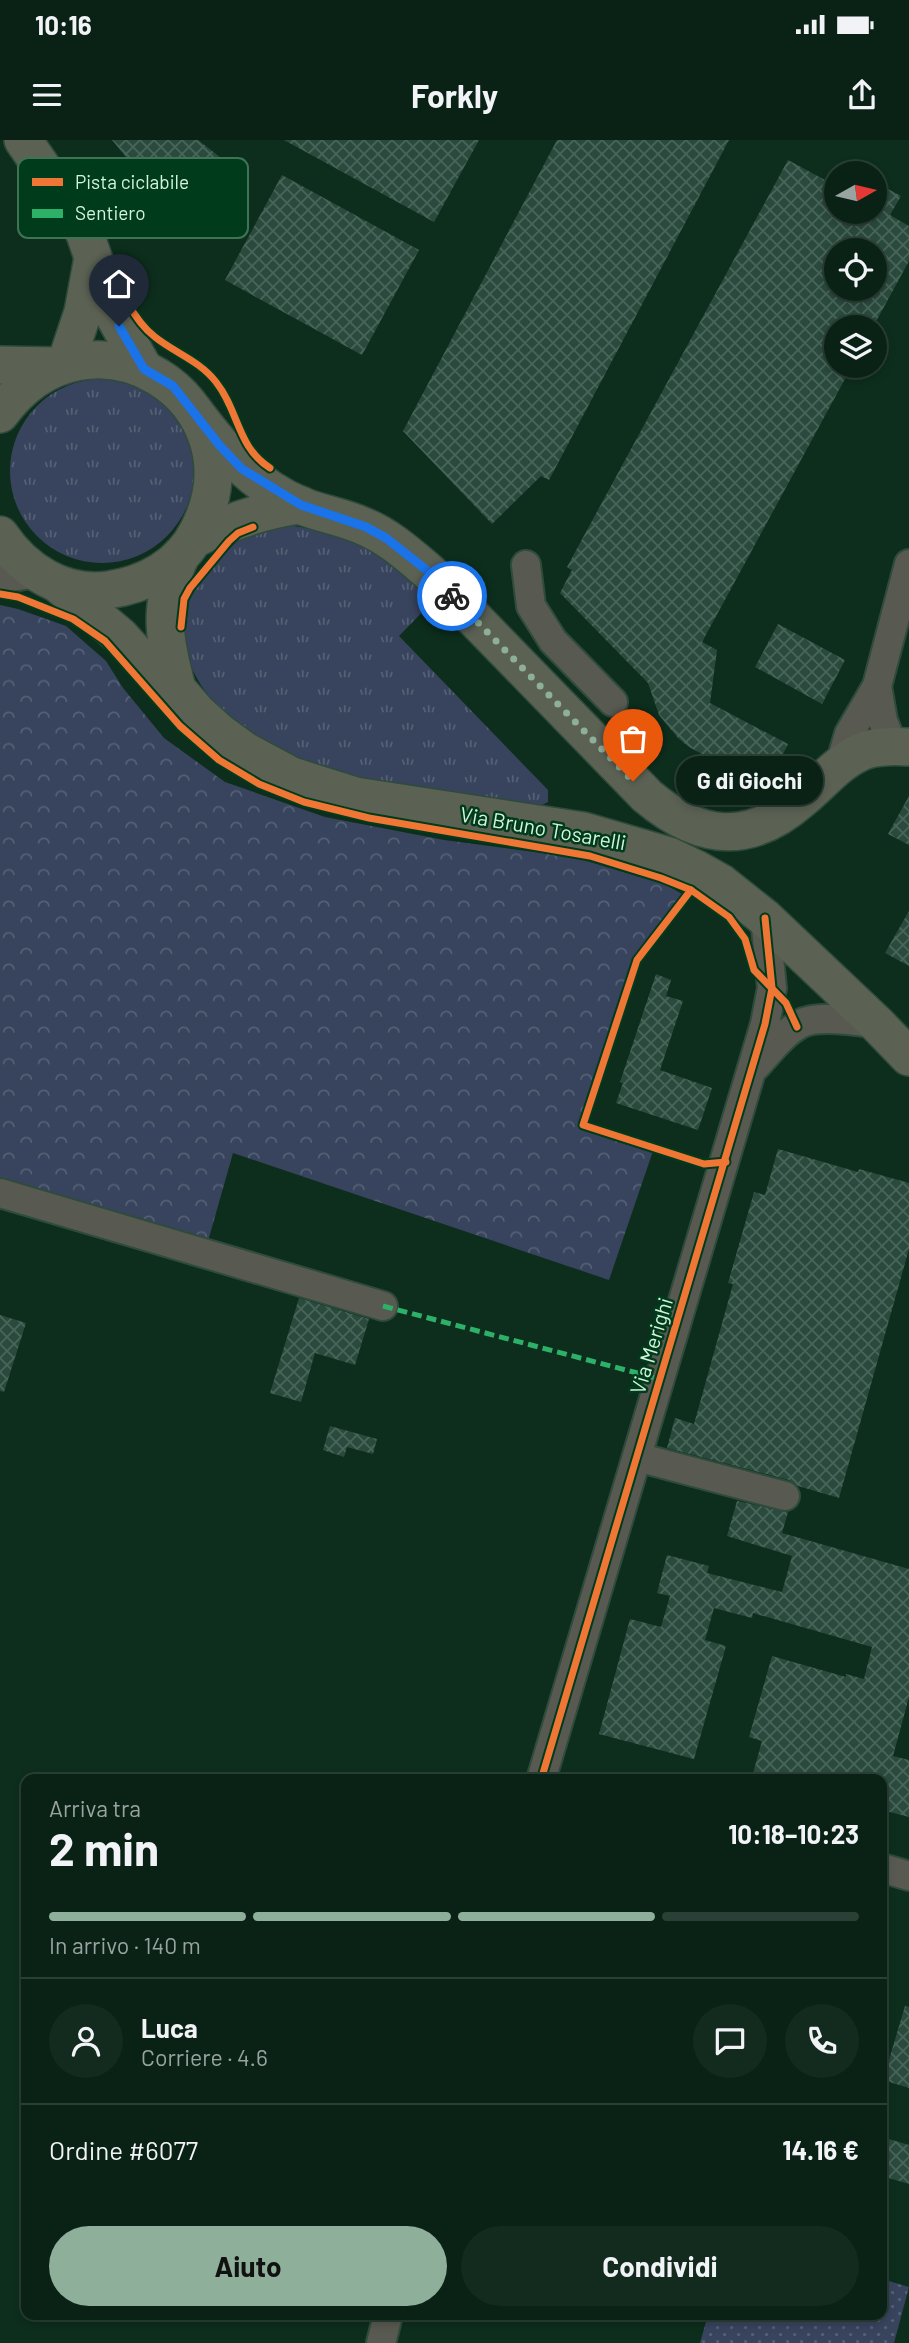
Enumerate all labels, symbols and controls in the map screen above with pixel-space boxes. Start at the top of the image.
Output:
text: 10:16 [35,9,92,40]
icon: menu [28,76,66,114]
text: Forkly [411,76,498,114]
icon: share [843,76,881,114]
legend [18,158,248,238]
north arrow [824,161,887,224]
map controls [824,161,887,378]
text: Pista ciclabile [75,170,189,193]
text: Sentiero [75,201,146,224]
button: locate [824,238,887,301]
pin [89,254,149,326]
icon: home [100,265,138,303]
button: layers [824,315,887,378]
courier [417,561,487,631]
icon: bike [433,577,471,615]
pin [603,709,663,781]
icon: bag [614,720,652,758]
callout: G di Giochi [675,756,822,806]
text: G di Giochi [697,766,802,794]
street label: Via Bruno Tosarelli [458,801,628,854]
street label: Via Merighi [624,1294,677,1397]
text: Arriva tra [49,1794,141,1822]
text: 10:18–10:23 [728,1818,859,1849]
text: 2 min [49,1820,159,1875]
text: In arrivo · 140 m [49,1931,201,1959]
button: person [49,2004,123,2078]
button: chat [693,2004,767,2078]
button: phone [785,2004,859,2078]
text: Luca [141,2012,198,2043]
text: Corriere · 4.6 [141,2043,268,2071]
text: Ordine #6077 [49,2134,198,2165]
text: 14.16 € [782,2134,859,2165]
button: Aiuto [49,2226,447,2306]
button: Condividi [461,2226,859,2306]

